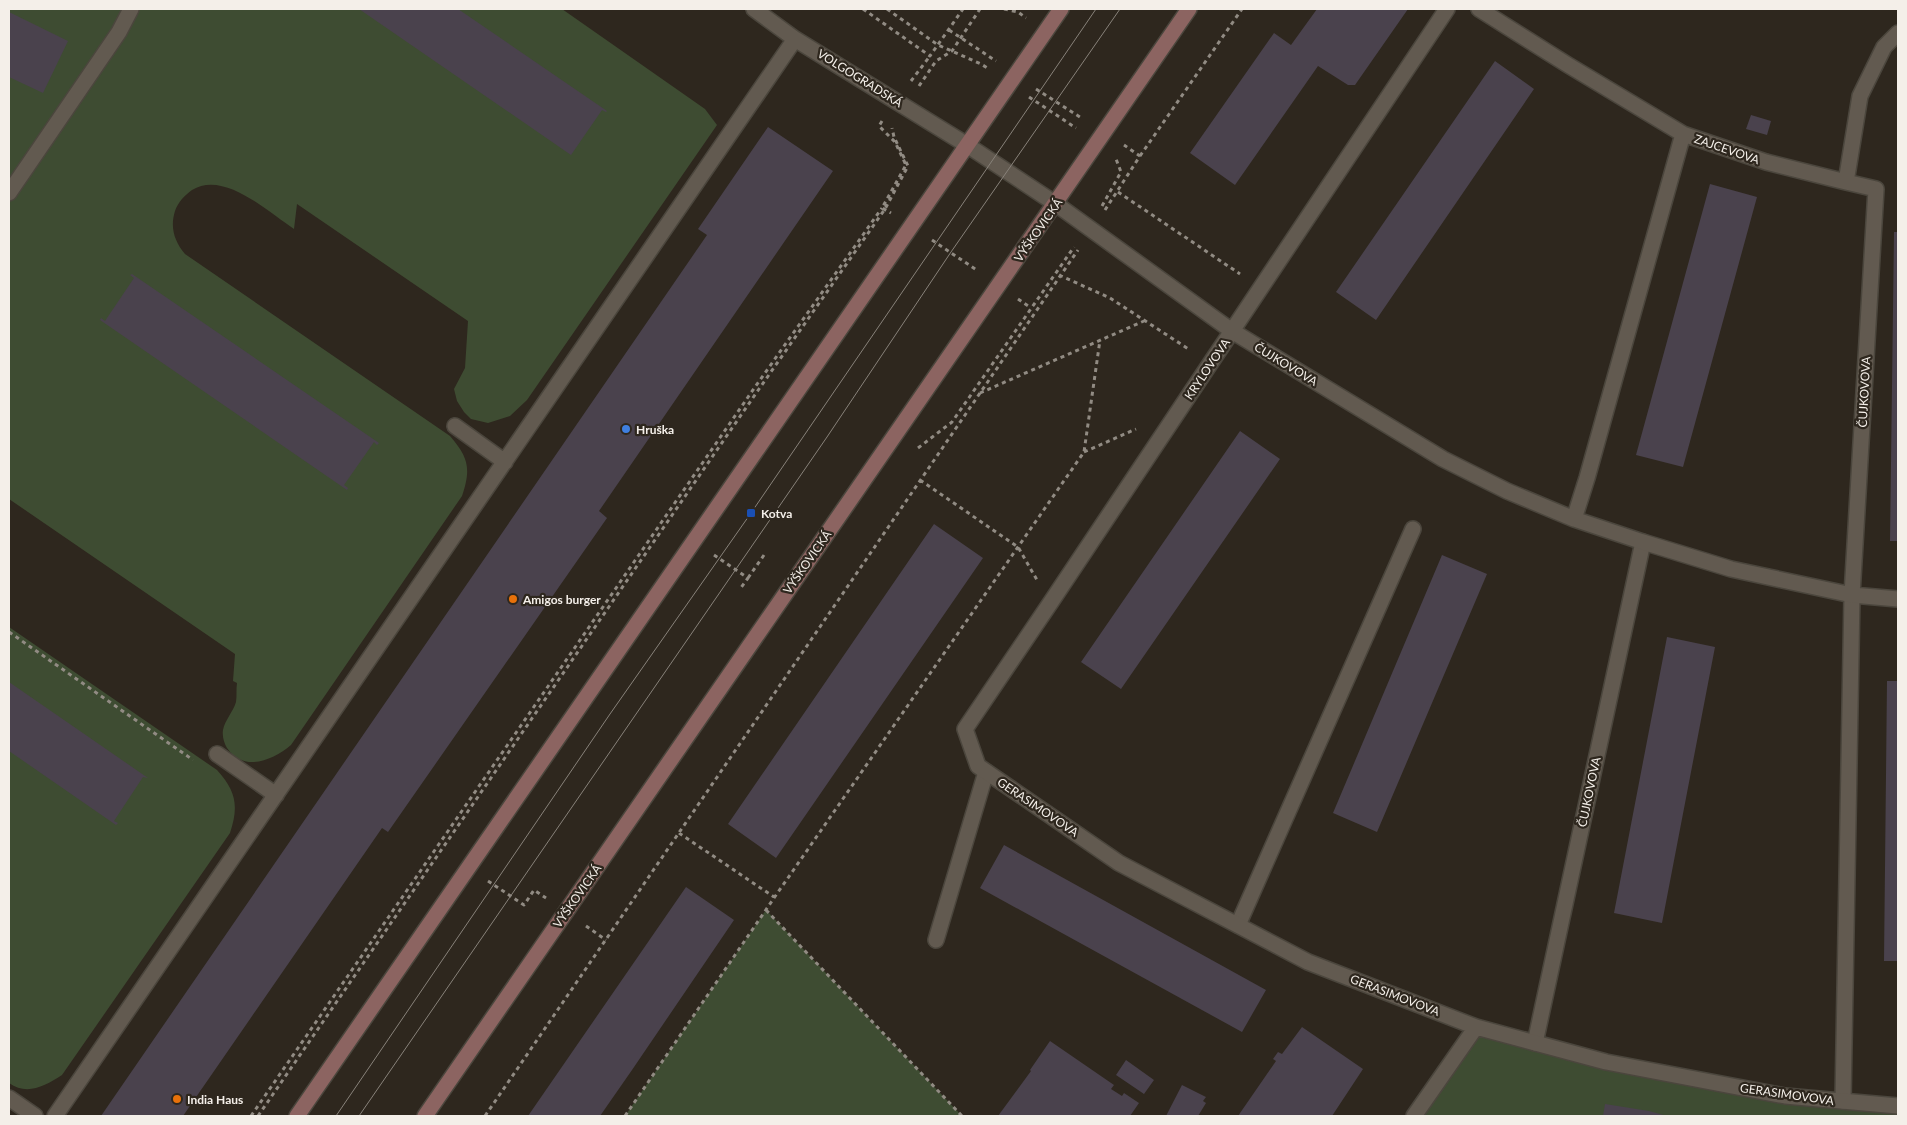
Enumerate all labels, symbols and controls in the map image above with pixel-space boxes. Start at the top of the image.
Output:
street label: VOLGOGRADSKÁ [815,46,906,111]
street label: ZAJCEVOVA [1692,131,1763,167]
street label: VÝŠKOVICKÁ [1011,195,1066,265]
street label: KRYLOVOVA [1181,335,1233,402]
street label: ČUJKOVOVA [1252,339,1321,389]
street label: ČUJKOVOVA [1855,355,1873,428]
place label: Hruška [636,422,674,437]
marker: Hruška [620,423,632,435]
place label: Kotva [761,506,792,521]
marker: Kotva [745,507,757,519]
street label: VÝŠKOVICKÁ [780,527,835,597]
place label: Amigos burger [522,592,601,607]
marker: Amigos burger [507,593,519,605]
street label: ČUJKOVOVA [1574,755,1604,828]
street label: GERASIMOVOVA [995,774,1082,840]
street label: VÝŠKOVICKÁ [550,861,605,931]
street label: GERASIMOVOVA [1348,971,1443,1019]
street label: GERASIMOVOVA [1739,1080,1836,1108]
place label: India Haus [187,1092,243,1107]
marker: India Haus [171,1093,183,1105]

